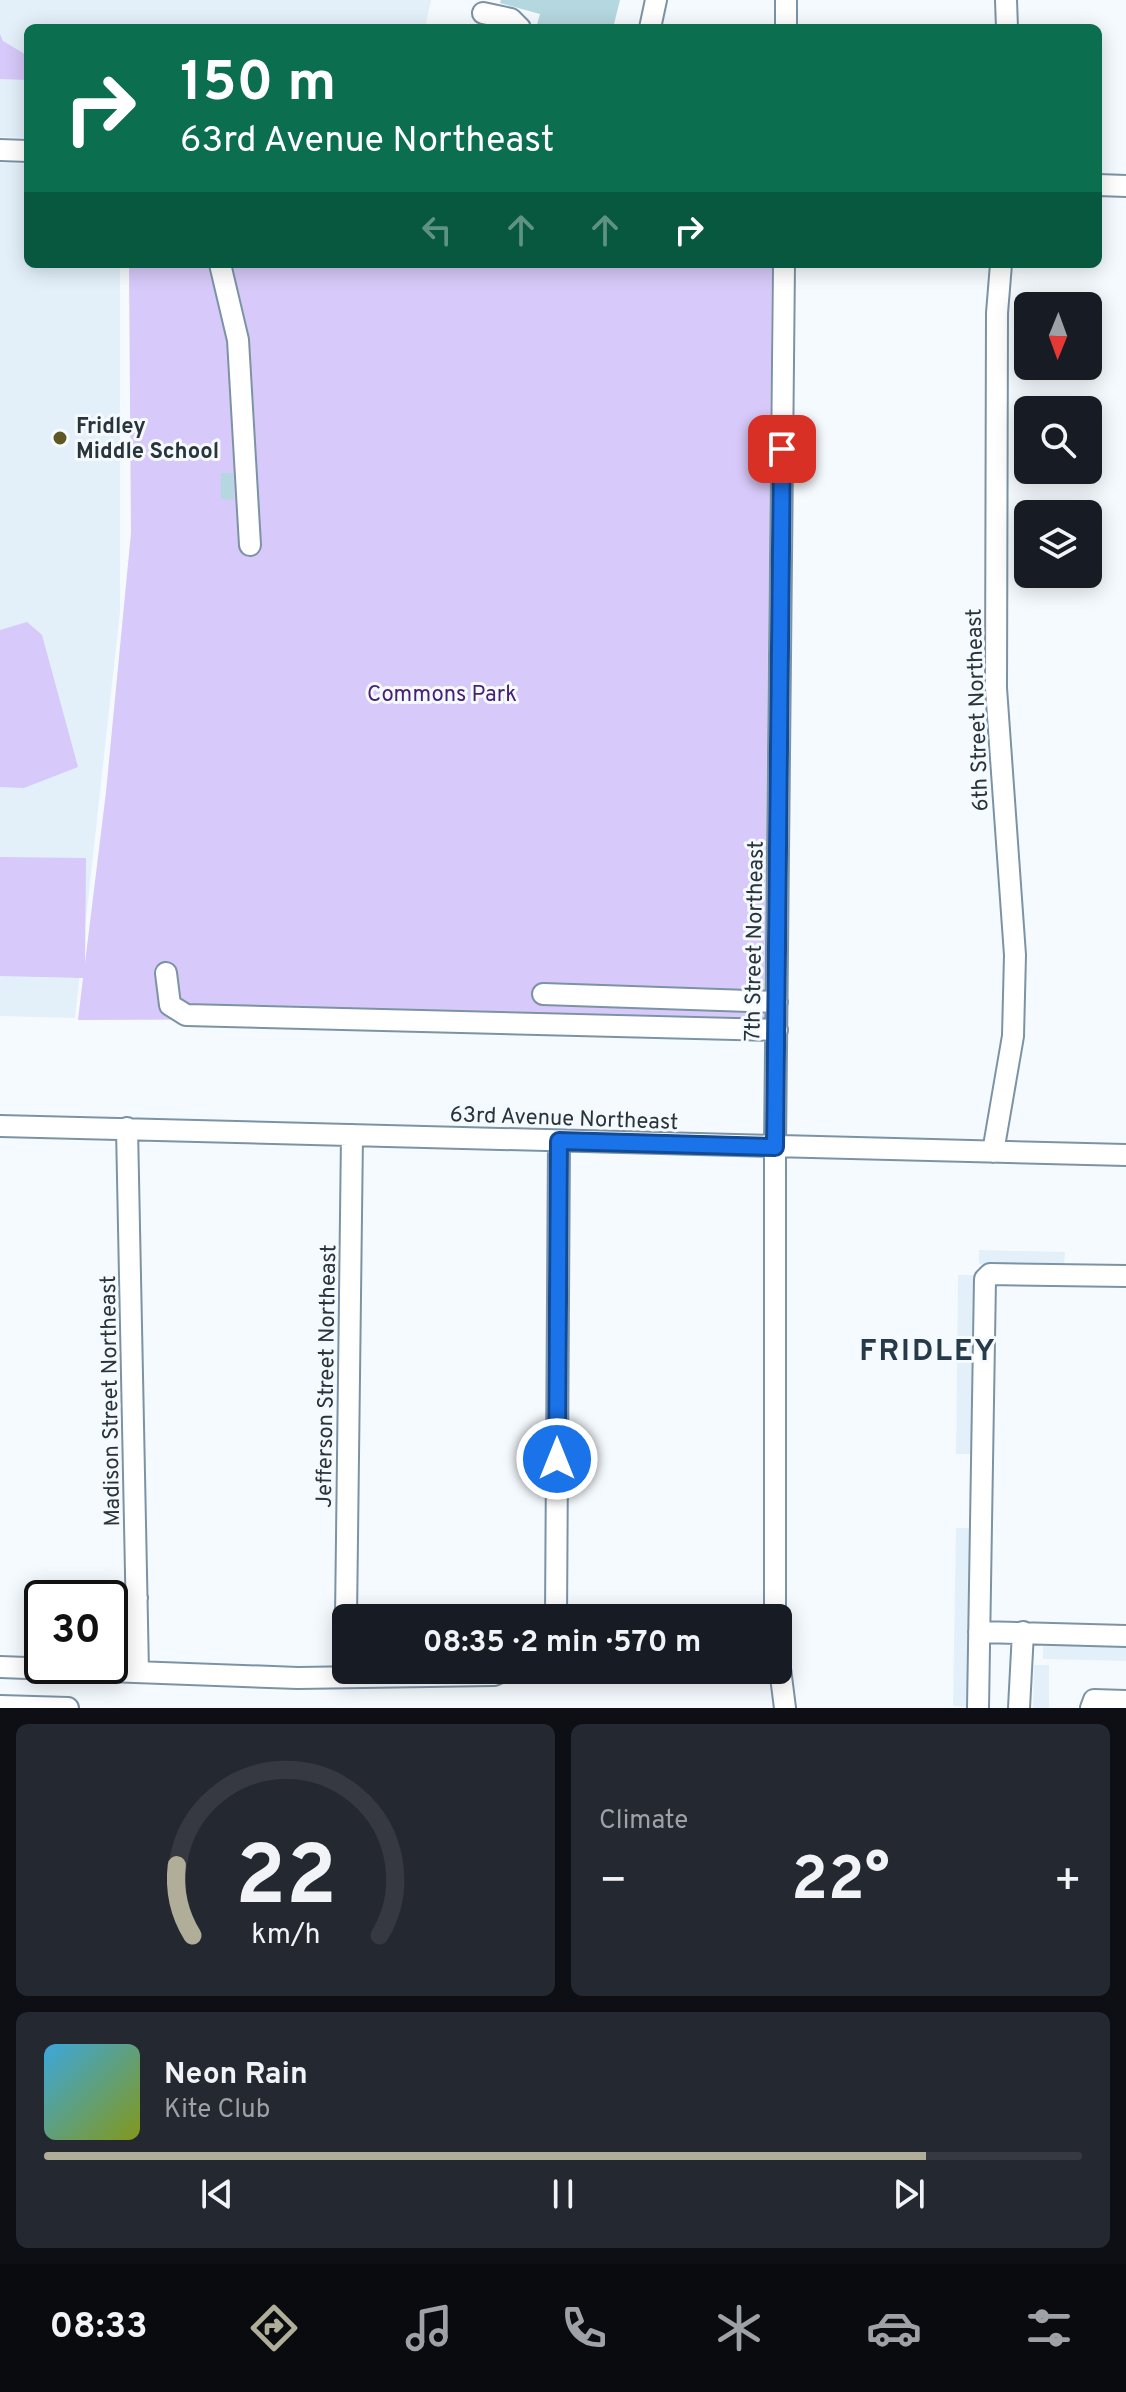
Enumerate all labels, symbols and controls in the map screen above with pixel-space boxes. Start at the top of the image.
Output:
text: 150 m [180,50,336,120]
icon: right [48,56,152,160]
text: 63rd Avenue Northeast [180,119,554,165]
icon: left [415,208,459,252]
icon: ahead [499,208,543,252]
icon: ahead [583,208,627,252]
icon: right [667,208,711,252]
north arrow [1014,292,1102,380]
map controls [1014,292,1102,588]
button: search [1014,396,1102,484]
place label: Fridley Middle School [76,414,219,466]
pin [748,415,816,483]
icon: arrive [760,427,804,471]
marker: Fridley Middle School [51,429,69,447]
button: layers [1014,500,1102,588]
street label: 6th Street Northeast [961,608,996,812]
park label: Commons Park [367,682,517,709]
street label: 7th Street Northeast [740,840,771,1042]
street label: 63rd Avenue Northeast [449,1102,679,1137]
street label: Jefferson Street Northeast [312,1244,343,1508]
street label: Madison Street Northeast [96,1275,127,1527]
district label: FRIDLEY [859,1334,997,1371]
position arrow [515,1417,599,1501]
speed limit sign: 30 [24,1580,128,1684]
text: 08:35 · 2 min · 570 m [423,1625,701,1662]
text: Climate [599,1805,688,1838]
text: 22 [235,1829,336,1934]
text: 22° [791,1845,890,1921]
text: − [599,1855,627,1911]
text: + [1054,1855,1082,1911]
text: km/h [251,1918,320,1954]
text: Neon Rain [164,2057,308,2094]
text: Kite Club [164,2094,270,2127]
icon: previous [195,2172,239,2216]
icon: pause [541,2172,585,2216]
icon: next [887,2172,931,2216]
icon: directions [246,2300,302,2356]
icon: music [401,2300,457,2356]
icon: phone [556,2300,612,2356]
icon: climate [711,2300,767,2356]
icon: car [866,2300,922,2356]
icon: filters [1021,2300,1077,2356]
text: 08:33 [49,2305,148,2351]

